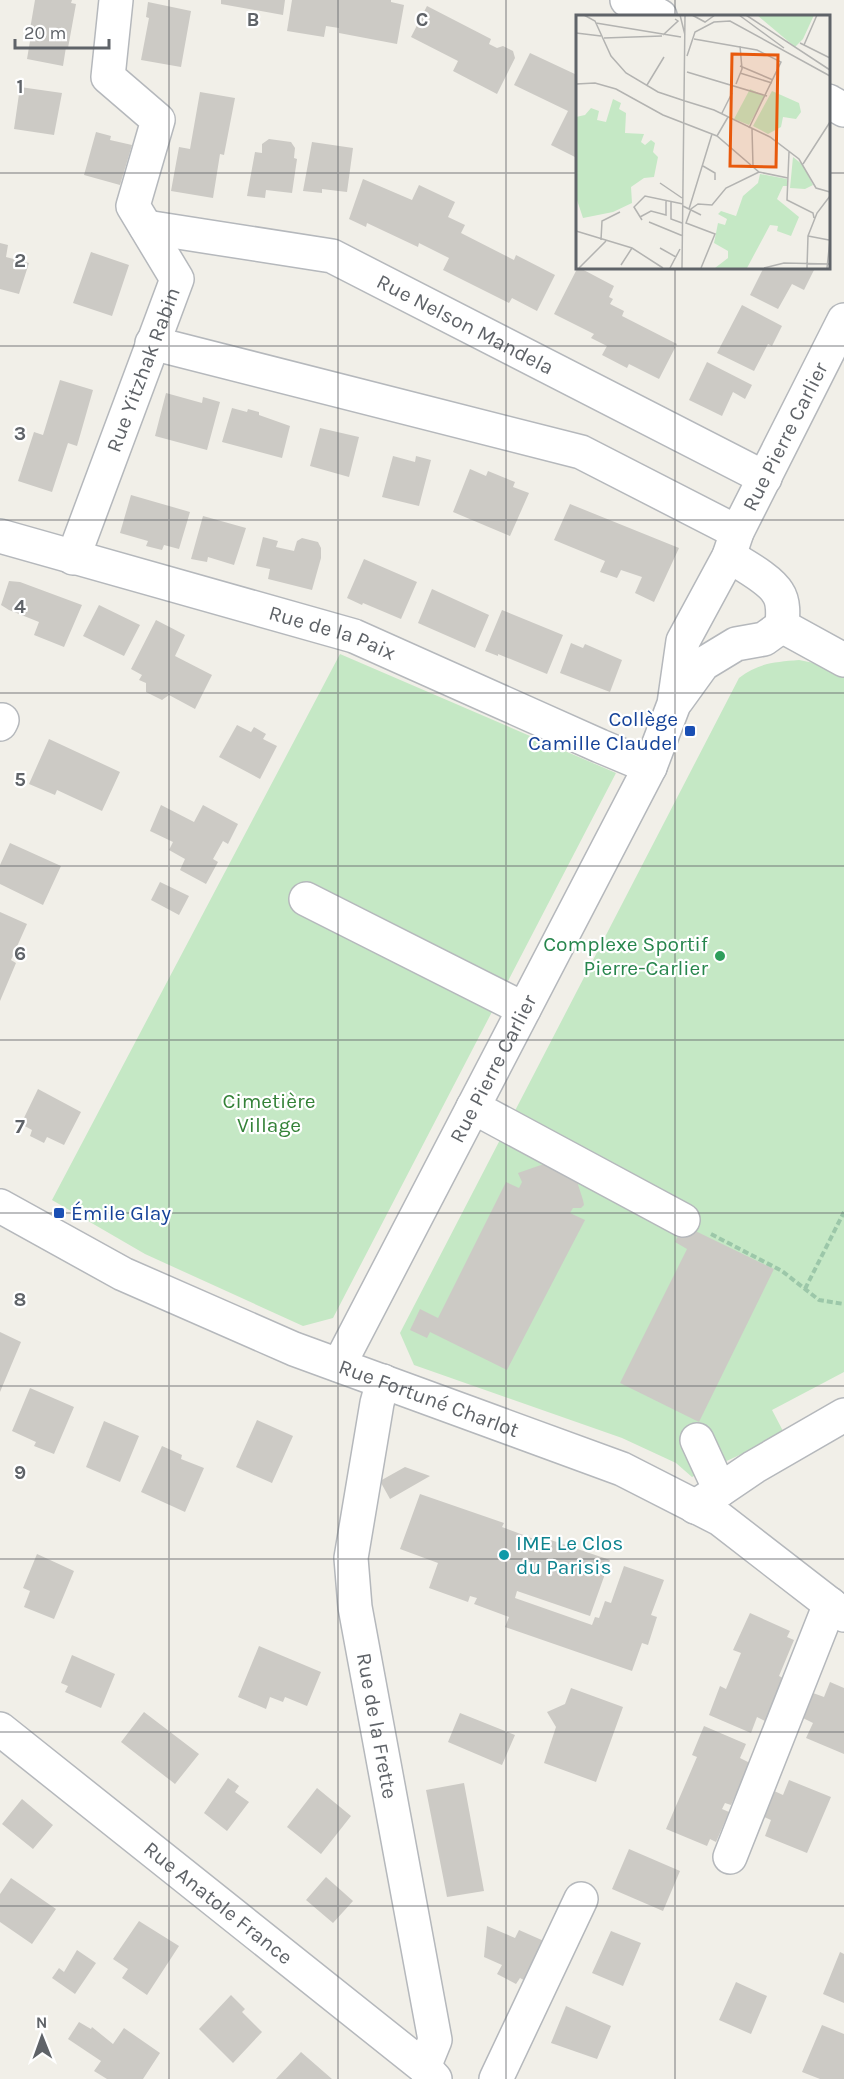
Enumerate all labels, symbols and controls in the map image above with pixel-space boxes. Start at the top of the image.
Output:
text: B [247,8,259,31]
text: C [416,8,428,31]
scale bar [15,12,110,50]
inset map [576,15,829,268]
text: 20 m [24,22,66,44]
text: 1 [16,75,24,98]
text: 2 [14,249,26,272]
street label: Rue Nelson Mandela [373,269,558,380]
street label: Rue Yitzhak Rabin [102,284,185,455]
street label: Rue Pierre Carlier [738,358,833,515]
text: 3 [14,422,26,445]
text: 4 [14,595,26,618]
street label: Rue de la Paix [266,601,400,665]
place label: Collège Camille Claudel [528,707,678,755]
marker: Collège Camille Claudel [683,724,697,738]
text: 5 [14,768,26,791]
place label: Complexe Sportif Pierre-Carlier [543,932,709,980]
text: 6 [14,942,26,965]
marker: Complexe Sportif Pierre-Carlier [713,949,727,963]
street label: Rue Pierre Carlier [445,990,542,1147]
park label: Cimetière Village [223,1089,315,1137]
text: 7 [15,1115,25,1138]
place label: Émile Glay [71,1201,171,1225]
marker: Émile Glay [52,1206,66,1220]
text: 8 [14,1288,26,1311]
street label: Rue Fortuné Charlot [336,1354,522,1442]
text: 9 [14,1461,26,1484]
place label: IME Le Clos du Parisis [516,1531,623,1579]
marker: IME Le Clos du Parisis [497,1548,511,1562]
street label: Rue de la Frette [352,1651,402,1801]
street label: Rue Anatole France [139,1836,297,1969]
north arrow [12,2007,72,2067]
text: N [36,2013,48,2032]

